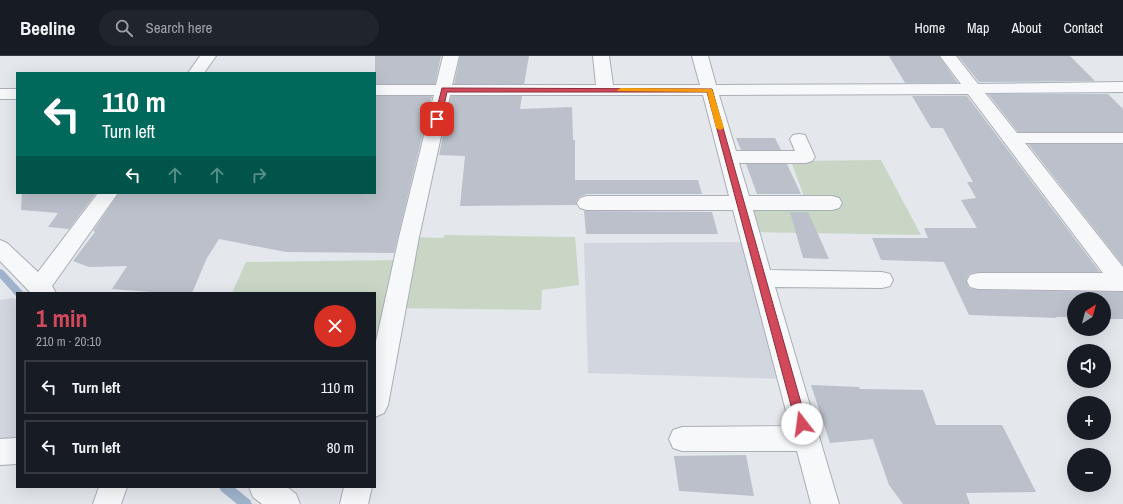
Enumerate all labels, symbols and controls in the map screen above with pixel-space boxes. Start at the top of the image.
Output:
search box [99,10,379,46]
text: Beeline [20,15,75,41]
icon: search [113,17,135,39]
text: Search here [145,17,212,38]
text: Home [914,19,945,37]
text: Map [967,19,989,37]
text: About [1011,19,1041,37]
text: Contact [1063,19,1103,37]
text: 110 m [102,83,166,121]
icon: left [36,88,88,140]
pin [420,102,454,136]
icon: arrive [426,108,448,130]
text: Turn left [102,119,155,144]
icon: left [122,164,144,186]
icon: ahead [164,164,186,186]
icon: ahead [206,164,228,186]
icon: right [248,164,270,186]
north arrow [1067,292,1111,336]
map controls [1067,292,1111,492]
text: 1 min [36,302,87,334]
button: close [314,305,356,347]
text: 210 m · 20:10 [36,333,101,350]
button: sound [1067,344,1111,388]
icon: left [38,376,60,398]
text: Turn left [72,377,120,398]
text: 110 m [321,377,354,398]
button: + [1067,396,1111,440]
position arrow [781,403,823,445]
icon: left [38,436,60,458]
text: Turn left [72,437,120,458]
text: 80 m [327,437,354,458]
button: − [1067,448,1111,492]

